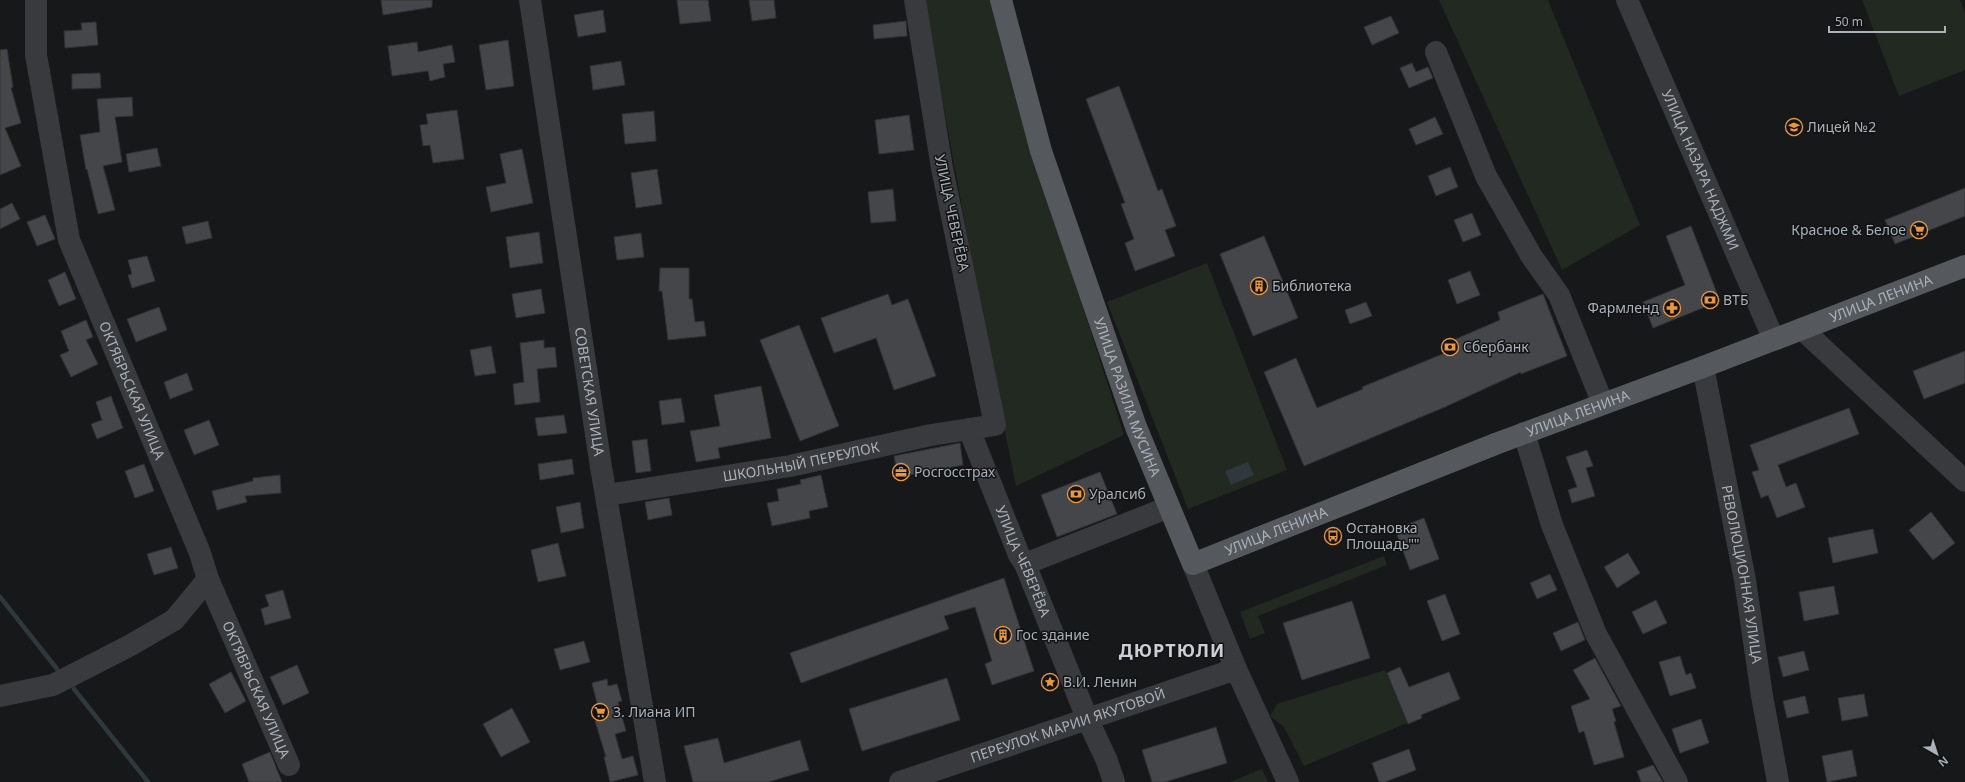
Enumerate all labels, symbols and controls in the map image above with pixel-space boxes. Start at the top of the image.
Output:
scale bar [1829,8,1945,34]
text: 50 m [1835,13,1863,30]
street label: УЛИЦА НАЗАРА НАДЖМИ [1658,86,1744,253]
school or university icon: Лицей №2 [1784,117,1804,137]
place label: Лицей №2 [1807,117,1876,136]
street label: УЛИЦА ЧЕВЕРЁВА [931,153,974,273]
place label: Красное & Белое [1791,220,1906,239]
supermarket icon: Красное & Белое [1909,220,1929,240]
street label: УЛИЦА ЛЕНИНА [1827,269,1935,326]
building icon: Библиотека [1249,276,1269,296]
place label: Библиотека [1272,276,1352,295]
bank icon: ВТБ [1700,290,1720,310]
place label: ВТБ [1723,290,1748,309]
place label: Фармленд [1587,298,1659,317]
pharmacy icon: Фармленд [1662,298,1682,318]
street label: УЛИЦА РАЗИЛА МУСИНА [1090,315,1166,479]
street label: ОКТЯБРЬСКАЯ УЛИЦА [95,318,170,462]
street label: СОВЕТСКАЯ УЛИЦА [571,326,609,457]
bank icon: Сбербанк [1440,337,1460,357]
place label: Сбербанк [1463,337,1529,356]
street label: УЛИЦА ЛЕНИНА [1524,385,1632,441]
street label: ШКОЛЬНЫЙ ПЕРЕУЛОК [721,437,881,486]
office icon: Росгосстрах [891,462,911,482]
place label: Росгосстрах [914,462,996,481]
street label: РЕВОЛЮЦИОННАЯ УЛИЦА [1718,483,1767,665]
bank icon: Уралсиб [1066,484,1086,504]
place label: Уралсиб [1089,484,1146,503]
street label: УЛИЦА ЛЕНИНА [1222,502,1330,559]
street label: УЛИЦА ЧЕВЕРЁВА [991,503,1055,620]
place label: Остановка Площадь"" [1346,518,1420,553]
bus stop icon: Остановка Площадь"" [1323,526,1343,546]
street label: ОКТЯБРЬСКАЯ УЛИЦА [218,618,295,761]
building icon: Гос здание [993,625,1013,645]
place label: Гос здание [1016,625,1090,644]
district label: ДЮРТЮЛИ [1119,638,1225,662]
place icon: В.И. Ленин [1040,672,1060,692]
place label: В.И. Ленин [1063,672,1137,691]
street label: ПЕРЕУЛОК МАРИИ ЯКУТОВОЙ [968,684,1167,767]
supermarket icon: 3. Лиана ИП [590,702,610,722]
place label: 3. Лиана ИП [613,702,696,721]
north arrow [1917,734,1957,774]
text: N [1935,754,1952,771]

